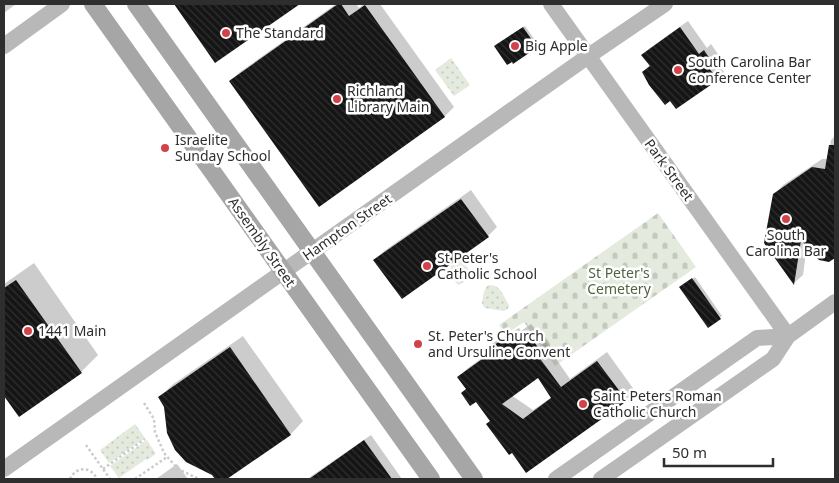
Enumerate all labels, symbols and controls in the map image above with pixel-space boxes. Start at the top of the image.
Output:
place label: The Standard [236,23,324,42]
marker: The Standard [220,27,232,39]
place label: Big Apple [525,36,588,55]
marker: Big Apple [509,40,521,52]
place label: South Carolina Bar Conference Center [688,52,811,87]
marker: South Carolina Bar Conference Center [672,64,684,76]
place label: Richland Library Main [347,81,429,116]
marker: Richland Library Main [331,93,343,105]
place label: Israelite Sunday School [175,130,271,165]
street label: Park Street [640,135,698,205]
marker: Israelite Sunday School [159,142,171,154]
street label: Hampton Street [298,189,395,264]
street label: Assembly Street [224,193,300,290]
marker: South Carolina Bar [780,213,792,225]
place label: South Carolina Bar [746,225,827,260]
place label: St Peter's Catholic School [437,248,537,283]
marker: St Peter's Catholic School [421,260,433,272]
park label: St Peter's Cemetery [587,263,652,298]
place label: 1441 Main [38,321,107,340]
marker: 1441 Main [22,325,34,337]
place label: St. Peter's Church and Ursuline Convent [428,326,570,361]
marker: St. Peter's Church and Ursuline Convent [412,338,424,350]
place label: Saint Peters Roman Catholic Church [593,386,722,421]
marker: Saint Peters Roman Catholic Church [577,398,589,410]
scale bar [664,436,773,468]
text: 50 m [672,442,707,462]

